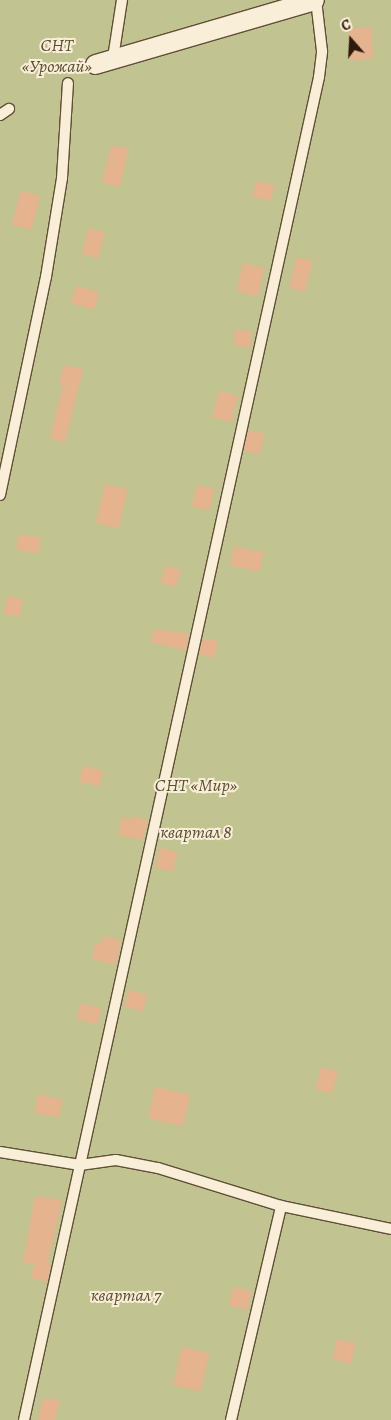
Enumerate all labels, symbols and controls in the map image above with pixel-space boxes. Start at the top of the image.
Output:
north arrow [326,15,376,65]
text: С [339,15,353,36]
park label: СНТ «Урожай» [22,35,92,78]
park label: СНТ «Мир» [155,774,237,796]
park label: квартал 8 [160,821,232,843]
park label: квартал 7 [91,1284,161,1306]

